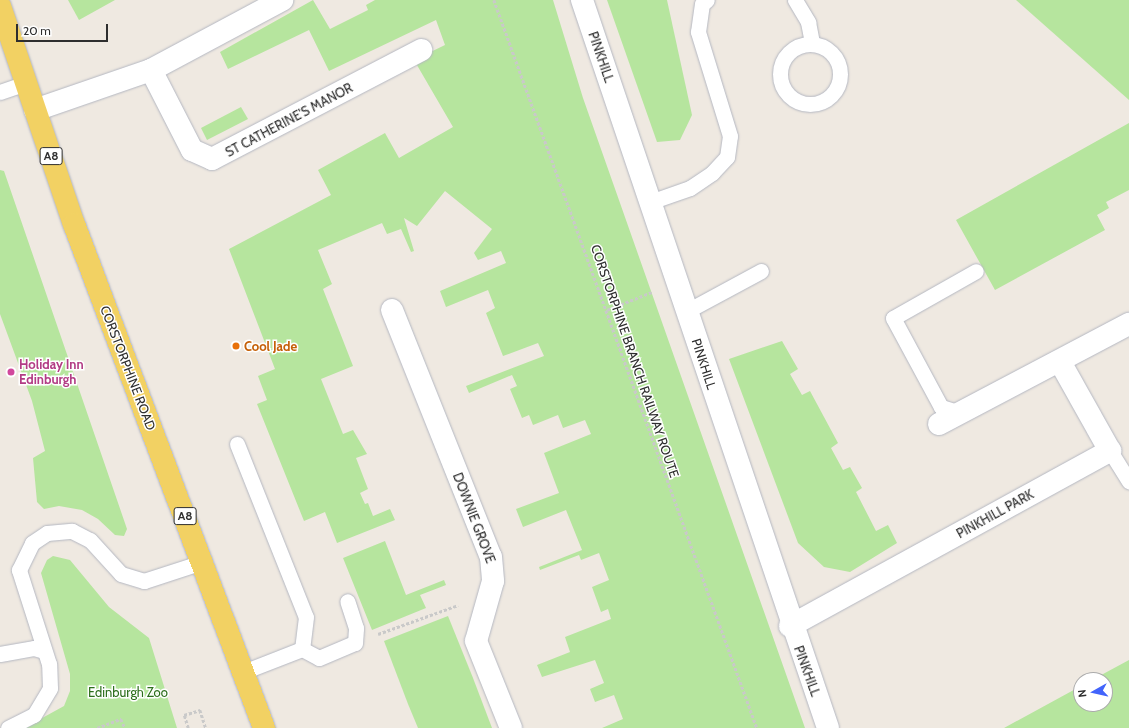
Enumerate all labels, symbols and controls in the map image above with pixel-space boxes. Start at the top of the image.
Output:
scale bar [18,16,110,42]
text: 20 m [23,23,51,38]
street label: PINKHILL [585,30,617,84]
street label: ST CATHERINE'S MANOR [223,80,355,160]
road number: A8 [39,146,63,166]
street label: CORSTORPHINE BRANCH RAILWAY ROUTE [588,242,682,480]
street label: CORSTORPHINE ROAD [97,304,159,432]
street label: PINKHILL [688,336,720,392]
place label: Cool Jade [244,338,297,354]
marker: Cool Jade [231,341,241,351]
place label: Holiday Inn Edinburgh [19,357,84,388]
marker: Holiday Inn Edinburgh [6,367,16,377]
street label: DOWNIE GROVE [450,470,498,566]
street label: PINKHILL PARK [954,486,1036,542]
road number: A8 [173,506,197,526]
street label: PINKHILL [791,644,823,698]
north arrow [1073,672,1113,712]
park label: Edinburgh Zoo [88,684,168,700]
text: N [1075,689,1090,698]

